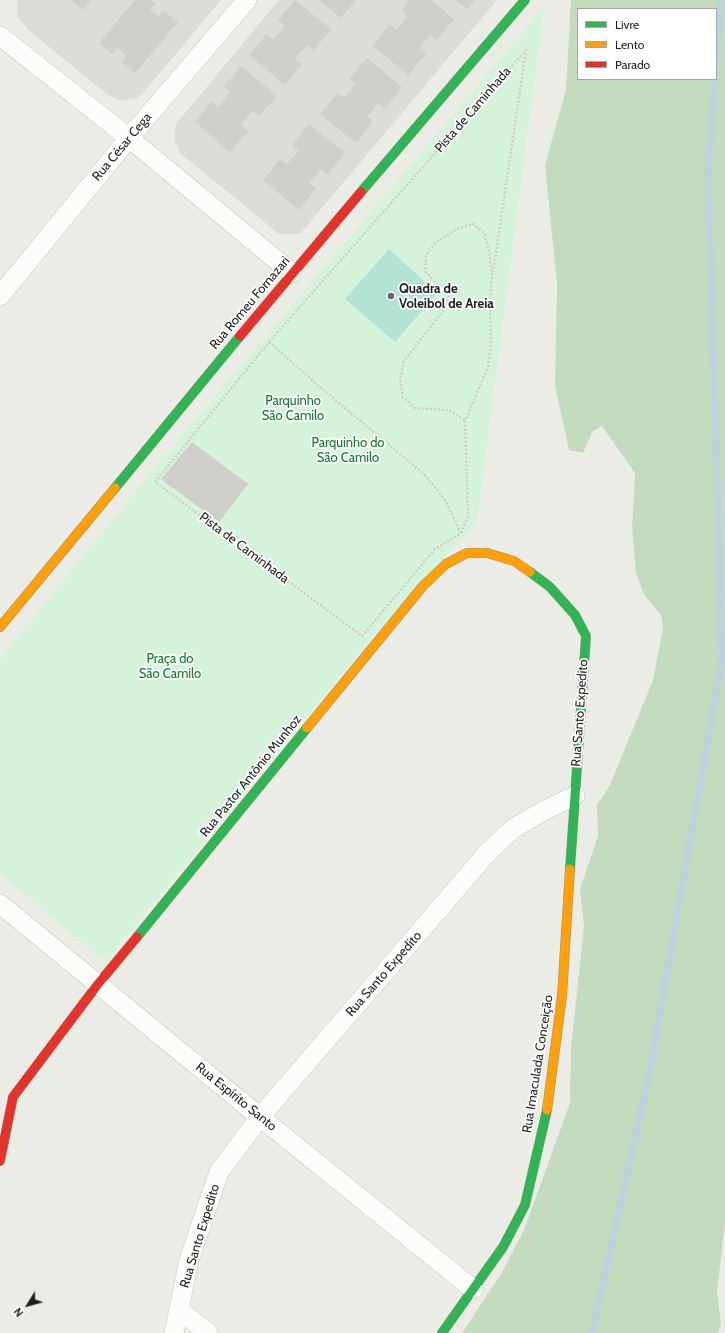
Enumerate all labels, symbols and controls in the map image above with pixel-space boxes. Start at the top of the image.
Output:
legend [577,8,717,80]
text: Livre [615,17,639,32]
text: Lento [615,37,644,52]
text: Parado [615,57,650,72]
street label: Pista de Caminhada [432,64,514,156]
street label: Rua César Cega [89,110,155,184]
street label: Rua Romeu Fornazari [207,253,293,353]
place label: Quadra de Voleibol de Areia [399,281,494,312]
marker: Quadra de Voleibol de Areia [386,291,396,301]
park label: Parquinho São Camilo [262,393,324,424]
park label: Parquinho do São Camilo [312,435,384,466]
street label: Pista de Caminhada [196,509,292,587]
park label: Praça do São Camilo [139,651,201,682]
street label: Rua Santo Expedito [568,659,592,767]
street label: Rua Pastor Antônio Munhoz [197,712,305,840]
street label: Rua Santo Expedito [343,928,425,1020]
street label: Rua Imaculada Conceição [519,994,557,1134]
street label: Rua Espírito Santo [192,1059,280,1135]
street label: Rua Santo Expedito [177,1182,223,1290]
north arrow [8,1285,48,1325]
text: N [10,1305,26,1320]

